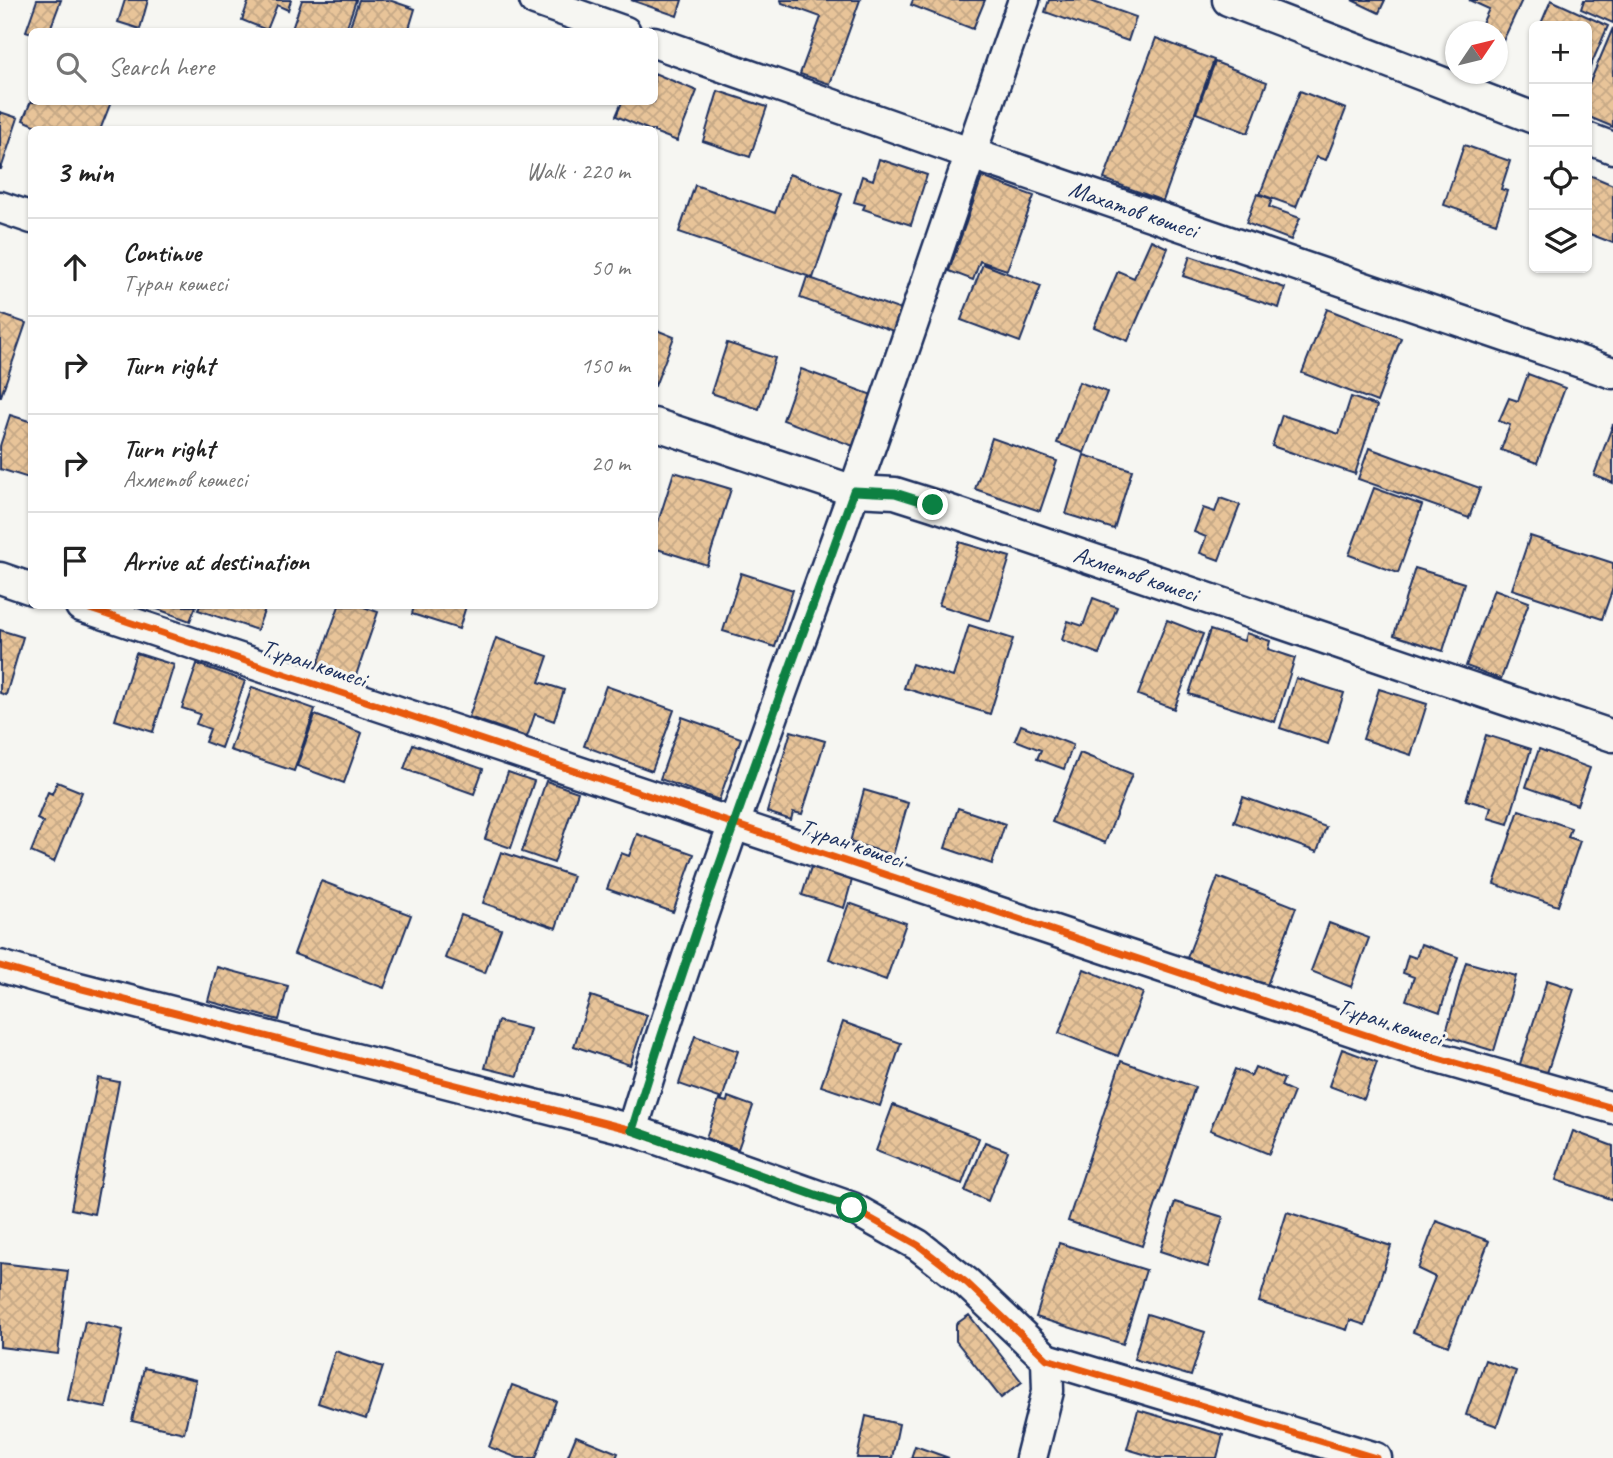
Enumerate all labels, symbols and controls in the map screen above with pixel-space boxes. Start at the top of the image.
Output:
north arrow [1445,21,1508,84]
map controls [1529,21,1592,273]
button: + [1529,21,1592,84]
search box [28,28,658,105]
icon: search [52,48,90,86]
text: Search here [108,50,214,83]
button: − [1529,84,1592,147]
button: locate [1529,147,1592,210]
text: 3 min [56,153,113,191]
text: Walk · 220 m [526,157,630,186]
street label: Махатов көшесі [1065,173,1204,246]
button: layers [1529,210,1592,273]
text: Continue [123,236,201,269]
icon: ahead [56,248,94,286]
text: 50 m [591,253,630,282]
text: Тұран көшесі [123,269,227,298]
icon: right [56,346,94,384]
text: Turn right [123,349,214,382]
text: 150 m [581,351,630,380]
text: Turn right [123,432,214,465]
icon: right [56,444,94,482]
text: 20 m [591,449,630,478]
text: Ахметов көшесі [123,465,247,494]
route end [917,489,948,520]
street label: Ахметов көшесі [1070,539,1204,610]
icon: arrive [56,542,94,580]
text: Arrive at destination [123,545,309,578]
street label: Тұран көшесі [258,632,373,695]
street label: Тұран көшесі [796,811,911,876]
street label: Тұран көшесі [1334,991,1449,1054]
route start [836,1192,867,1223]

